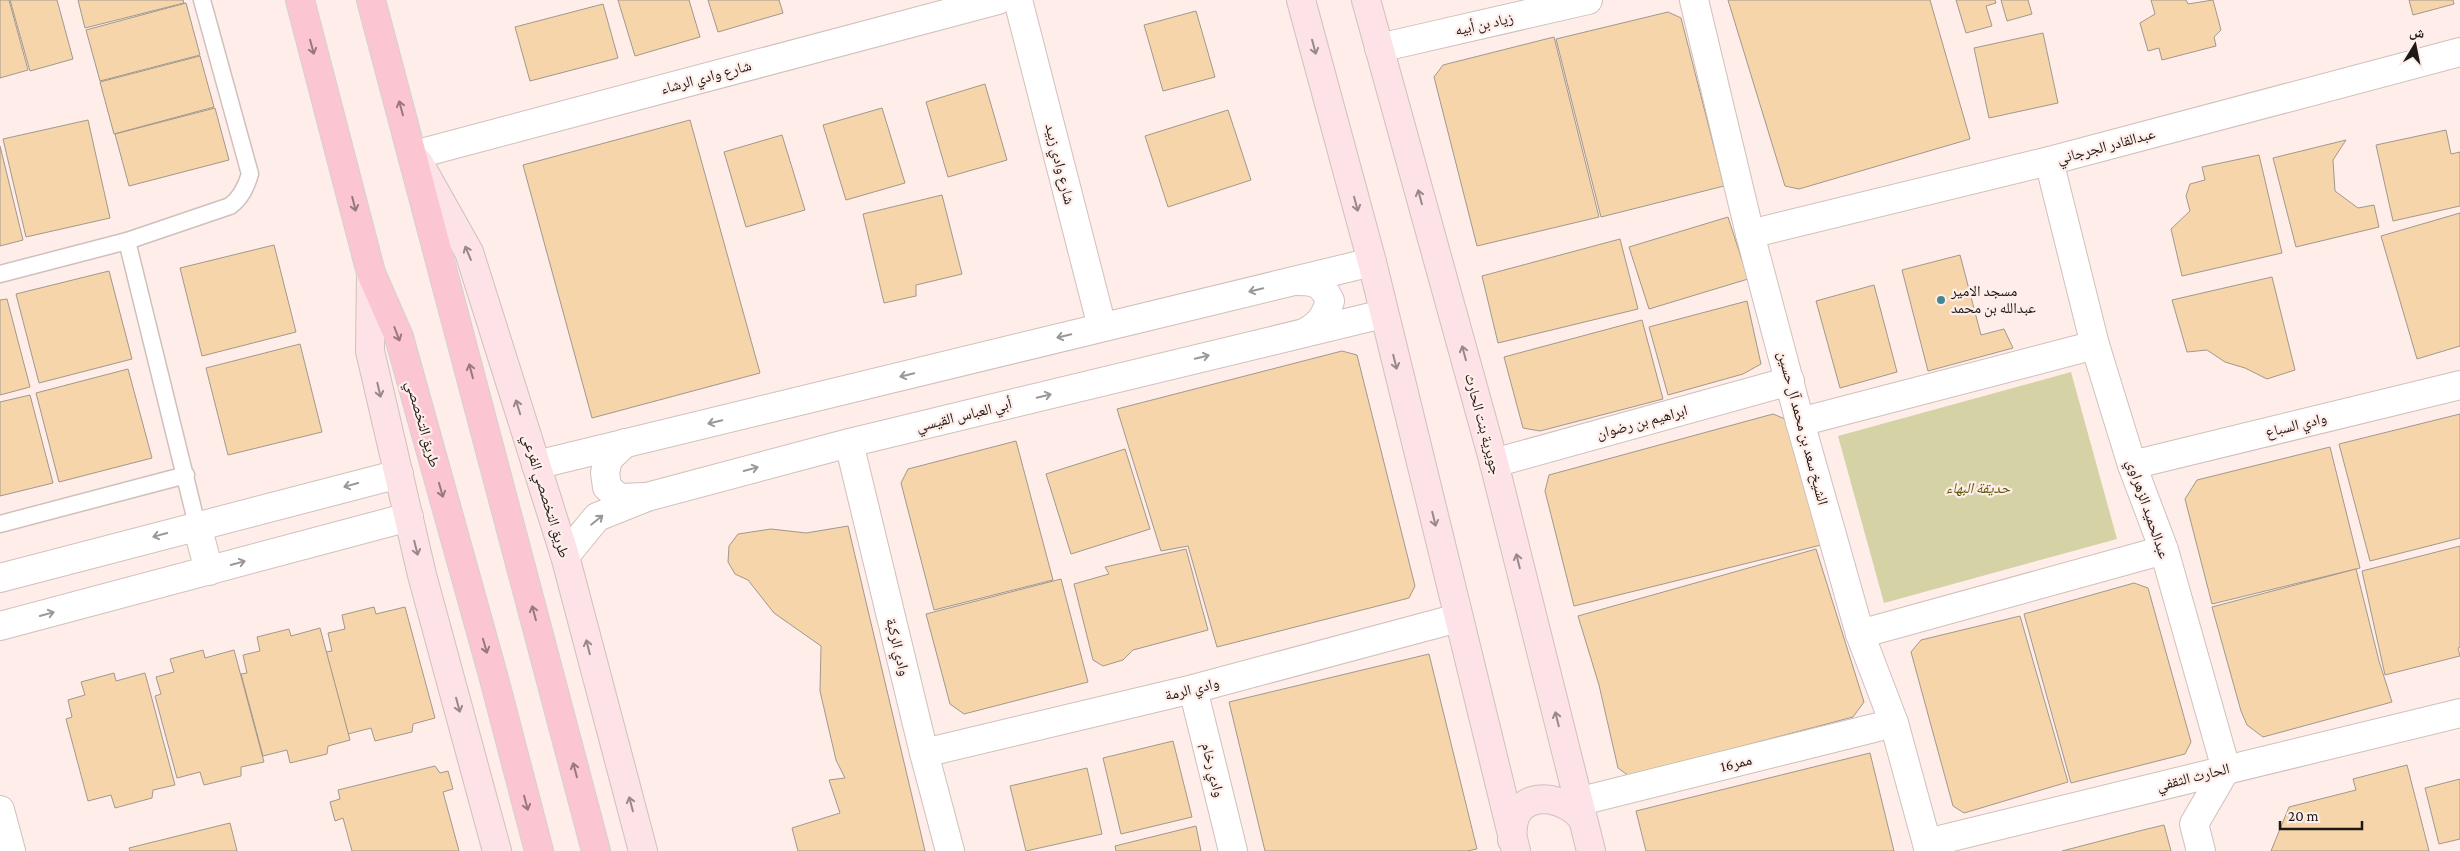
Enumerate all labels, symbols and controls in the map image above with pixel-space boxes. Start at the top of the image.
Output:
street label: زياد بن أبيه [1453,9,1515,40]
north arrow [2390,20,2440,70]
text: ش [2408,23,2426,42]
one-way arrow [308,39,318,55]
one-way arrow [1309,39,1319,55]
street label: شارع وادي الرشاء [659,57,754,100]
one-way arrow [396,100,405,116]
street label: شارع وادي زبيد [1039,122,1078,207]
street label: عبدالقادر الجرجاني [2055,125,2158,170]
one-way arrow [1415,189,1425,205]
one-way arrow [1352,195,1361,211]
one-way arrow [349,196,359,212]
one-way arrow [463,246,473,261]
place label: مسجد الامير عبدالله بن محمد [1950,283,2036,318]
one-way arrow [1249,286,1265,295]
marker: مسجد الامير عبدالله بن محمد [1935,294,1947,306]
one-way arrow [393,325,402,341]
one-way arrow [1057,332,1073,341]
one-way arrow [1458,346,1468,362]
street label: الشيخ سعد بن محمد آل حسين [1773,349,1831,507]
one-way arrow [1193,352,1209,361]
one-way arrow [1391,353,1400,369]
one-way arrow [465,363,475,379]
one-way arrow [899,371,915,380]
street label: جويرية بنت الحارث [1461,372,1504,477]
street label: طريق التخصصي [399,379,443,470]
one-way arrow [375,382,384,398]
one-way arrow [1035,391,1051,400]
street label: أبي العباس القيسي [914,395,1015,438]
one-way arrow [513,400,522,416]
street label: ابراهيم بن رضوان [1595,402,1690,444]
street label: وادي السباع [2264,410,2329,444]
one-way arrow [707,417,723,427]
street label: طريق التخصصي الفرعي [516,432,572,561]
street label: عبدالحميد الزهراوي [2120,457,2173,562]
one-way arrow [742,464,758,473]
park label: حديقة البهاء [1946,480,2011,497]
one-way arrow [344,481,360,490]
one-way arrow [437,481,447,497]
one-way arrow [1430,511,1439,527]
one-way arrow [591,514,604,525]
one-way arrow [153,531,169,540]
one-way arrow [412,540,421,556]
one-way arrow [1513,554,1522,570]
one-way arrow [230,558,246,567]
one-way arrow [529,605,538,621]
one-way arrow [39,608,55,618]
street label: وادي الركبة [879,616,913,679]
one-way arrow [480,638,490,654]
one-way arrow [583,640,592,656]
street label: وادي الرمة [1163,675,1222,707]
one-way arrow [454,697,463,713]
one-way arrow [1552,711,1561,727]
street label: وادي رخام [1195,741,1227,800]
street label: ممر16 [1719,751,1754,776]
street label: الحارث الثقفي [2155,760,2232,798]
one-way arrow [570,762,579,778]
one-way arrow [522,795,532,811]
one-way arrow [625,796,635,812]
scale bar [2280,798,2362,830]
text: 20 m [2288,808,2319,824]

